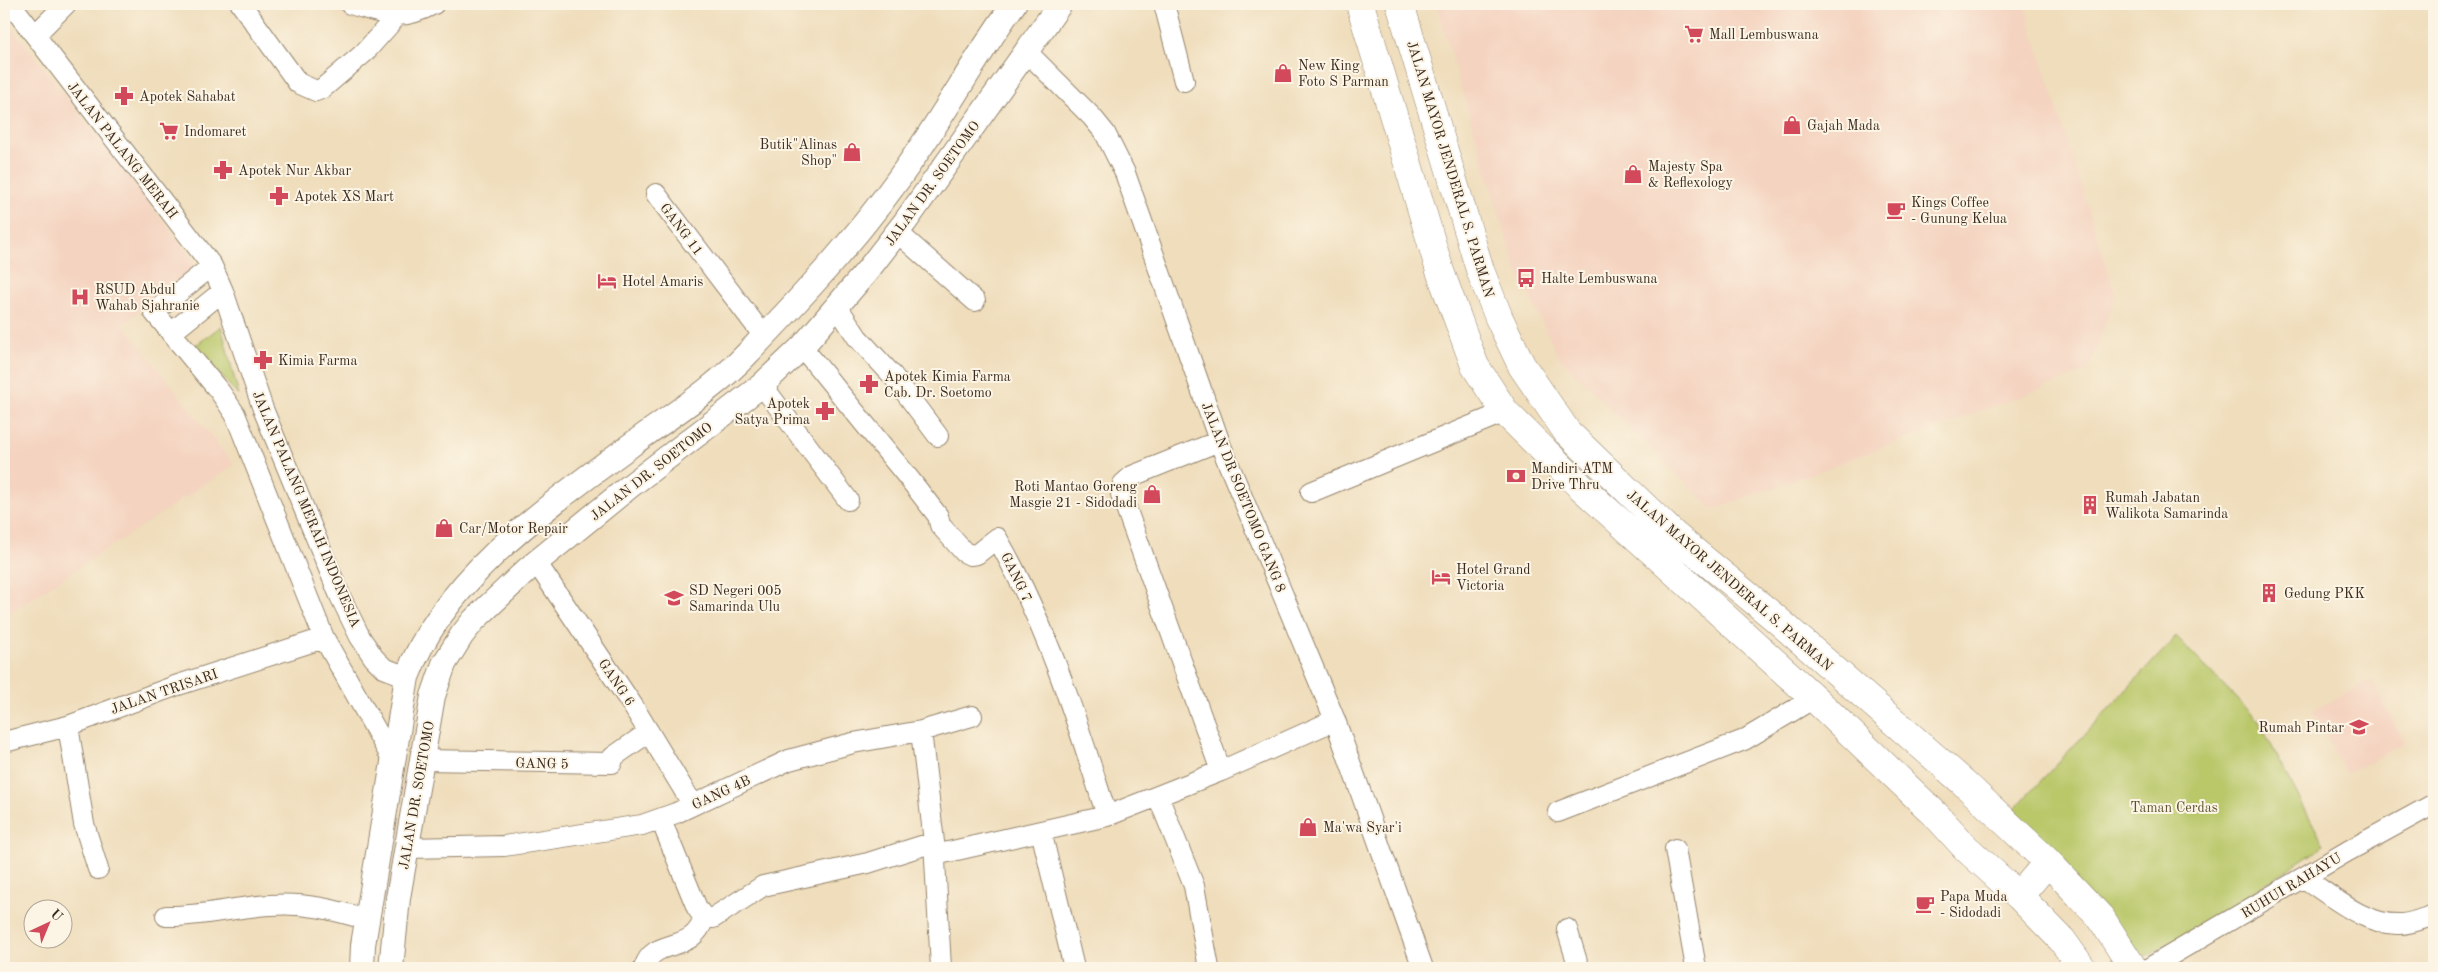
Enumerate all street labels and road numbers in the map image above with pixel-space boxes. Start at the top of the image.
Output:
street label: JALAN MAYOR JENDERAL S. PARMAN [1404,39,1496,300]
street label: JALAN PALANG MERAH [65,80,180,222]
street label: JALAN DR. SOETOMO [883,118,983,249]
street label: GANG 11 [657,201,705,258]
street label: JALAN PALANG MERAH INDONESIA [250,389,363,630]
street label: JALAN DR SOETOMO GANG 8 [1198,400,1288,594]
street label: JALAN DR. SOETOMO [588,420,715,524]
street label: JALAN MAYOR JENDERAL S. PARMAN [1624,488,1835,674]
street label: GANG 7 [998,550,1034,604]
street label: GANG 6 [595,657,637,709]
street label: JALAN TRISARI [109,667,220,717]
street label: JALAN DR. SOETOMO [397,720,437,870]
street label: GANG 5 [515,757,569,771]
street label: GANG 4B [690,773,753,813]
street label: RUHUI RAHAYU [2239,851,2344,921]

